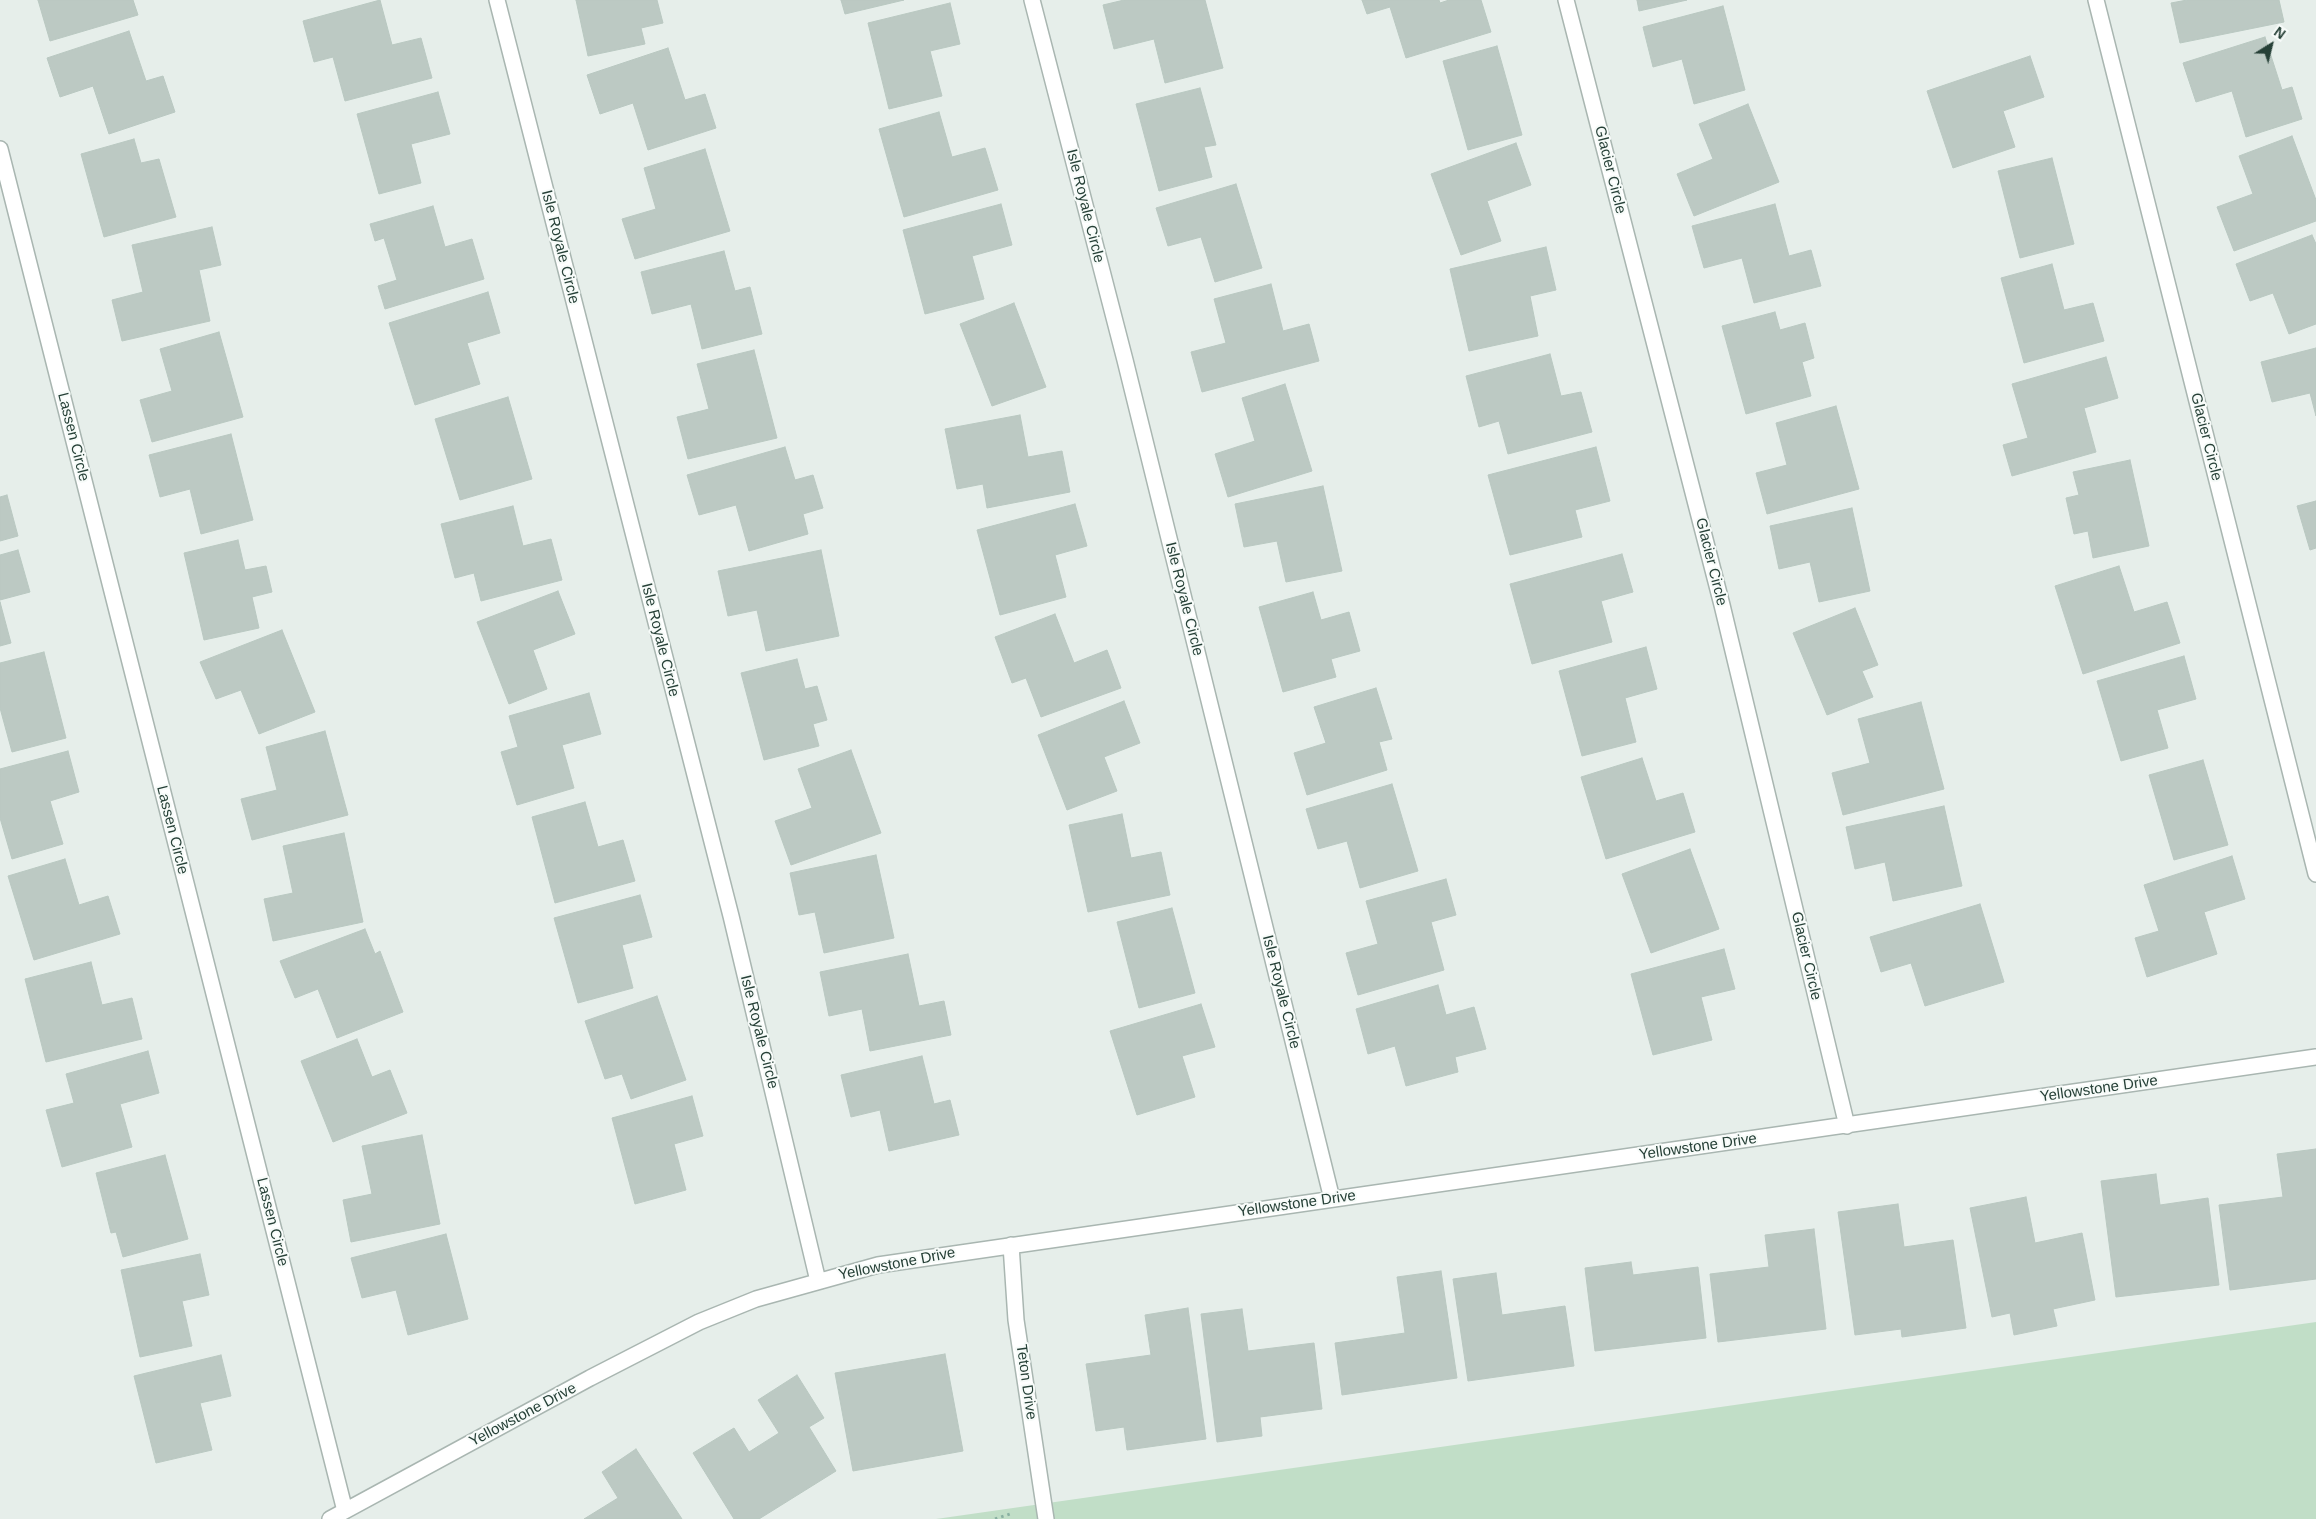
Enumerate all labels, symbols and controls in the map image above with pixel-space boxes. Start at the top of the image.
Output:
north arrow [2246,20,2296,70]
text: N [2271,23,2289,42]
street label: Glacier Circle [1590,124,1630,216]
street label: Isle Royale Circle [1062,147,1108,265]
street label: Isle Royale Circle [537,188,583,306]
street label: Lassen Circle [53,391,93,483]
street label: Glacier Circle [2186,391,2226,483]
street label: Glacier Circle [1691,516,1731,608]
street label: Isle Royale Circle [1161,540,1207,658]
street label: Isle Royale Circle [637,581,683,699]
street label: Lassen Circle [152,784,192,876]
street label: Glacier Circle [1787,910,1825,1002]
street label: Isle Royale Circle [1258,933,1304,1051]
street label: Isle Royale Circle [736,973,782,1091]
street label: Yellowstone Drive [2039,1072,2159,1106]
street label: Yellowstone Drive [1638,1130,1758,1164]
street label: Lassen Circle [252,1176,292,1268]
street label: Yellowstone Drive [1237,1187,1357,1221]
street label: Yellowstone Drive [837,1244,957,1284]
street label: Teton Drive [1012,1343,1040,1421]
street label: Yellowstone Drive [466,1379,580,1451]

